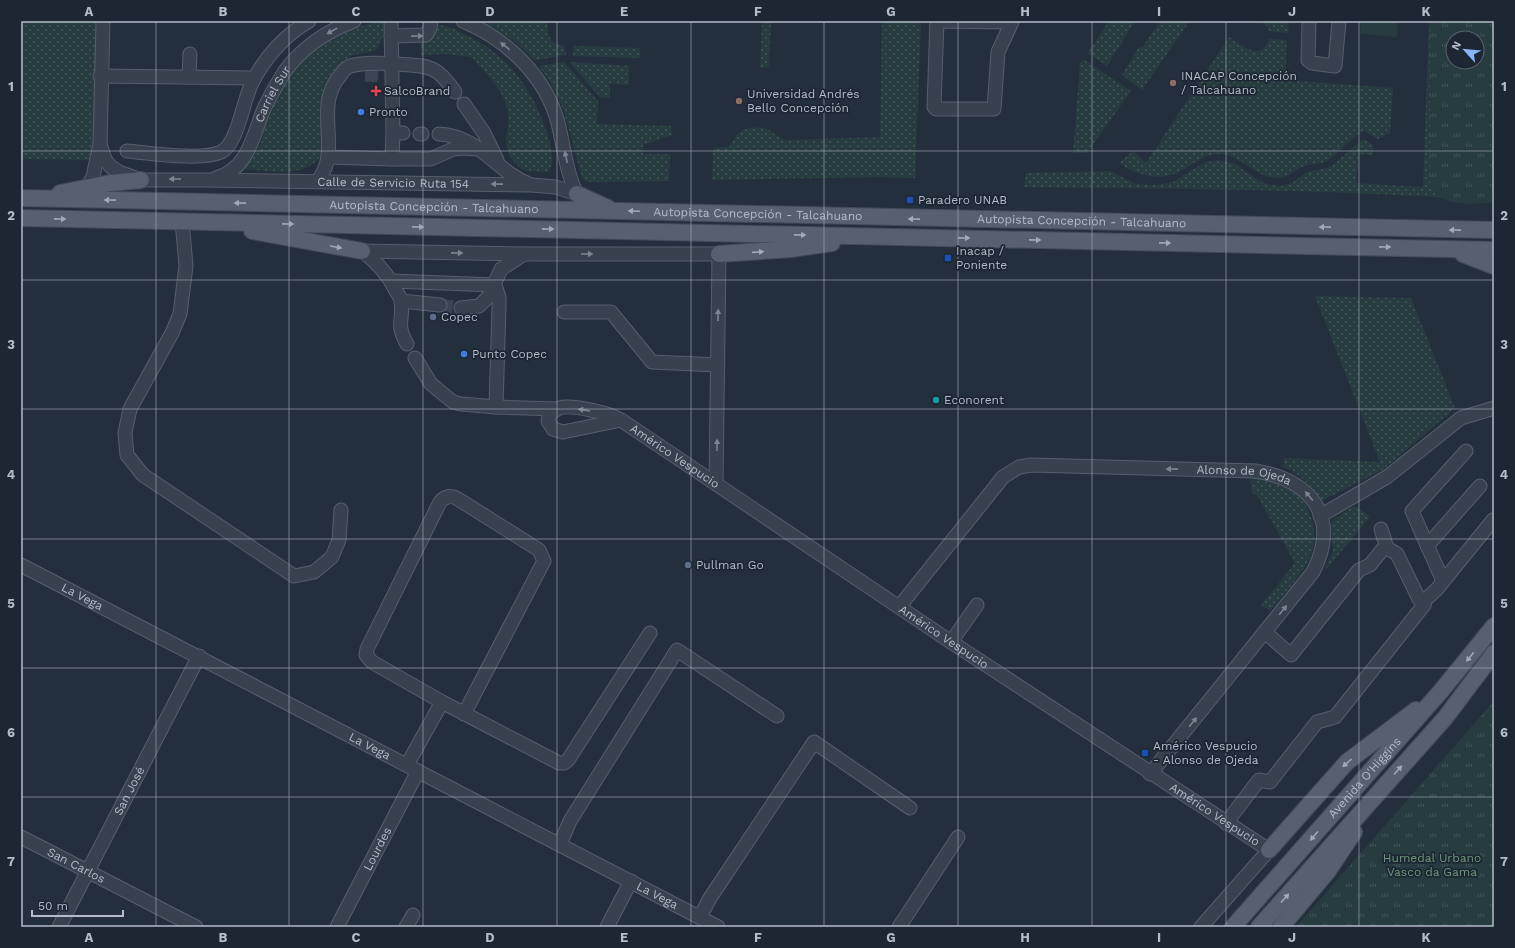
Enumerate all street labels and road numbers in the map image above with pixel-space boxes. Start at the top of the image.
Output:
street label: Carriel Sur [252,63,294,124]
street label: Calle de Servicio Ruta 154 [317,175,469,191]
street label: Autopista Concepción - Talcahuano [329,198,539,216]
street label: Autopista Concepción - Talcahuano [653,205,863,223]
street label: Autopista Concepción - Talcahuano [977,212,1186,230]
street label: Américo Vespucio [627,421,722,491]
street label: Alonso de Ojeda [1196,462,1294,488]
street label: La Vega [59,580,106,613]
street label: Américo Vespucio [896,602,991,672]
street label: La Vega [347,730,393,763]
street label: Avenida O'Higgins [1325,734,1404,821]
street label: San José [111,764,148,818]
street label: Américo Vespucio [1167,780,1262,849]
street label: Lourdes [360,825,395,873]
street label: San Carlos [45,845,107,886]
street label: La Vega [634,879,681,912]

